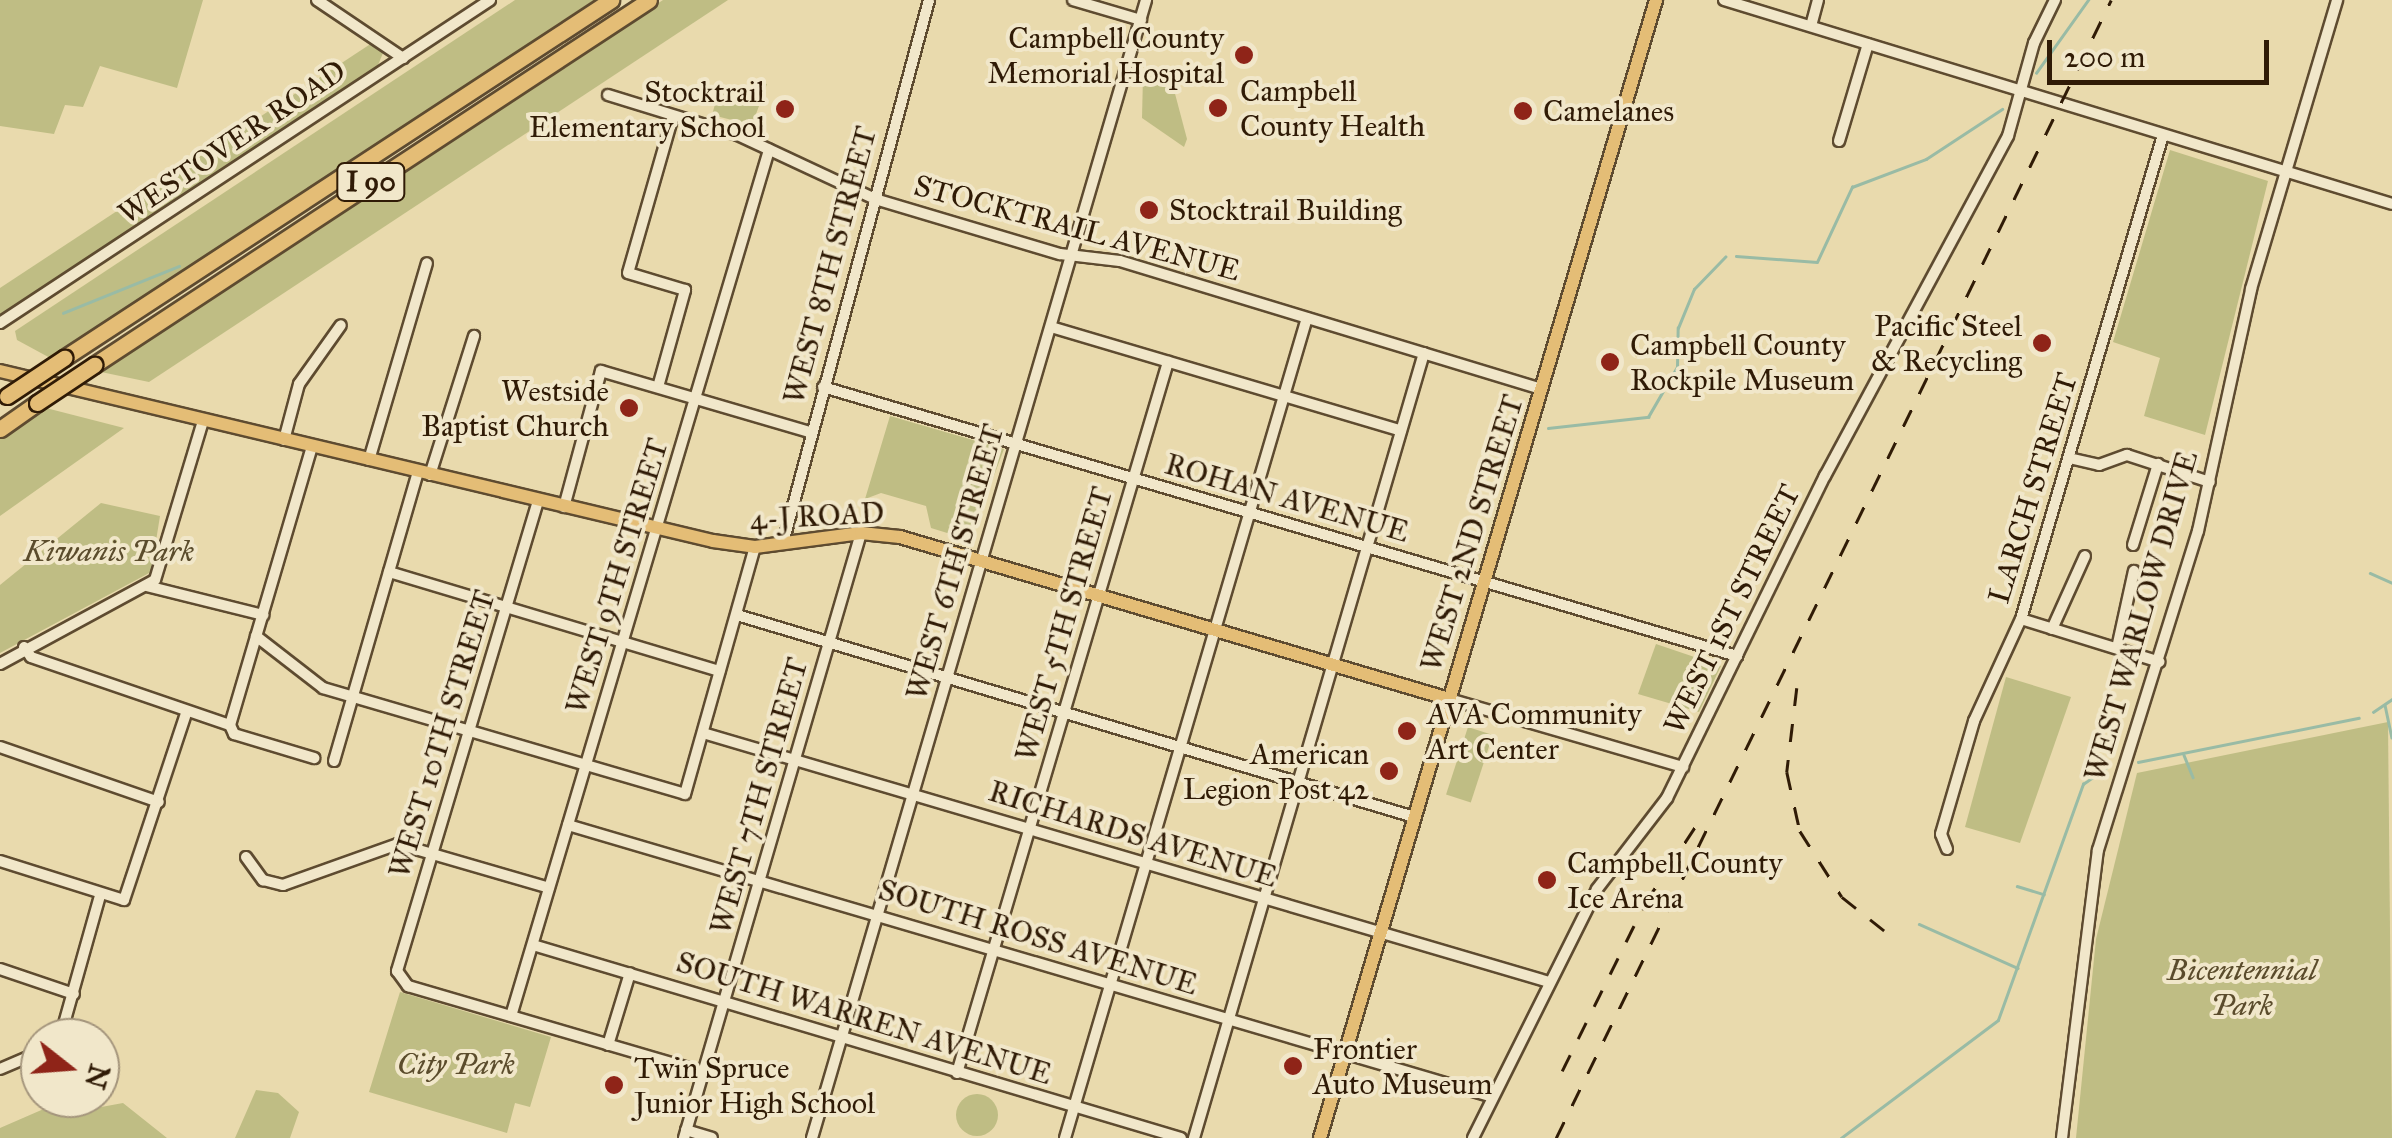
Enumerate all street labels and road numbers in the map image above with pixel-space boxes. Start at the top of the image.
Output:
street label: WESTOVER ROAD [111,53,353,231]
street label: WEST 8TH STREET [776,122,884,408]
road number: I 90 [336,159,406,205]
street label: STOCKTRAIL AVENUE [910,167,1244,289]
street label: LARCH STREET [1981,368,2085,608]
street label: WEST 2ND STREET [1413,390,1531,676]
street label: WEST 6TH STREET [898,420,1012,704]
street label: WEST 9TH STREET [558,434,676,718]
street label: ROHAN AVENUE [1161,446,1413,550]
street label: WEST WARLOW DRIVE [2077,447,2205,785]
street label: WEST 1ST STREET [1656,478,1808,740]
street label: WEST 5TH STREET [1008,483,1120,765]
street label: 4-J ROAD [749,495,885,537]
street label: WEST 10TH STREET [381,586,503,882]
street label: WEST 7TH STREET [702,654,816,938]
street label: RICHARDS AVENUE [984,773,1282,895]
street label: SOUTH ROSS AVENUE [874,871,1202,1003]
street label: SOUTH WARREN AVENUE [672,944,1056,1092]

